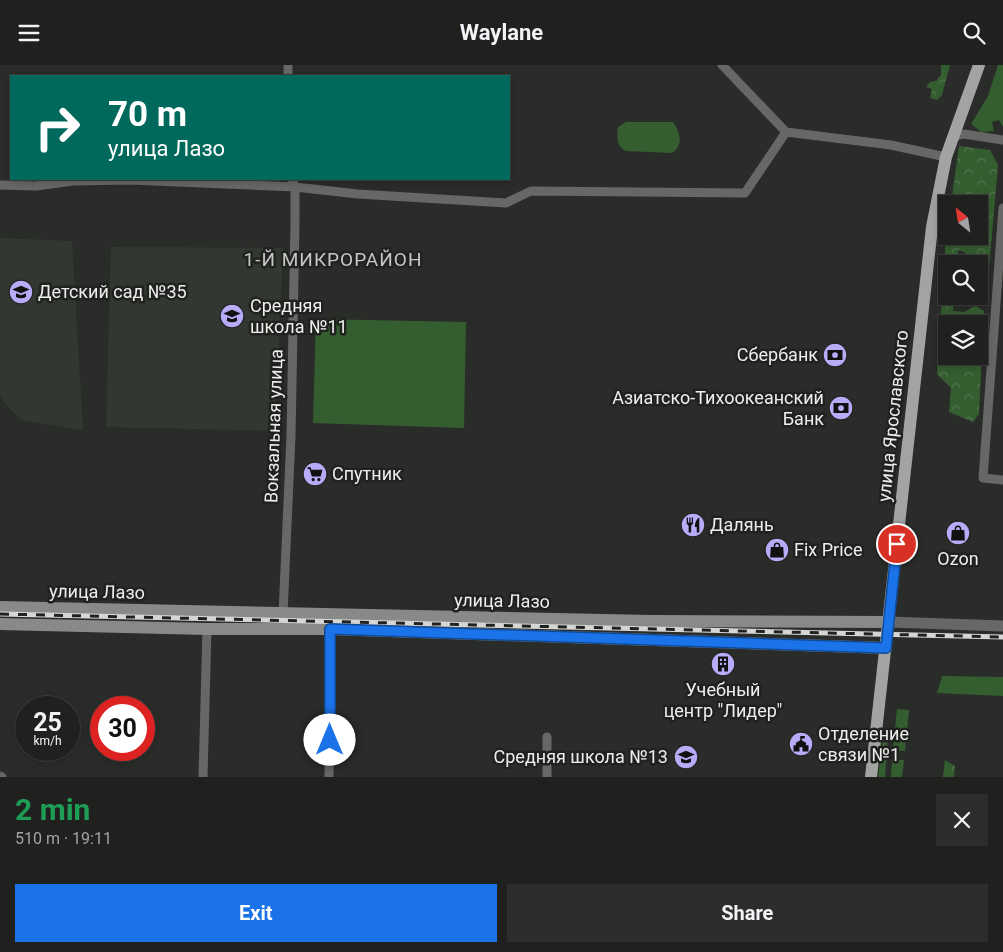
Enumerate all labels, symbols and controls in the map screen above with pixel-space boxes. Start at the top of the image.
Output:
icon: menu [15,19,43,47]
icon: search [960,19,988,47]
text: Waylane [460,20,543,45]
text: 70 m [108,94,187,135]
icon: right [25,95,90,160]
text: улица Лазо [108,136,225,161]
north arrow [938,195,988,245]
map controls [938,195,988,365]
district label: 1-Й МИКРОРАЙОН [244,248,422,271]
button: search [938,255,988,305]
school or university icon: Детский сад №35 [8,279,34,305]
place label: Детский сад №35 [38,281,187,302]
place label: Средняя школа №11 [250,295,348,337]
school or university icon: Средняя школа №11 [219,303,245,329]
button: layers [938,315,988,365]
street label: улица Ярославского [873,329,912,503]
bank icon: Сбербанк [822,342,848,368]
place label: Сбербанк [737,344,818,365]
street label: Вокзальная улица [260,349,287,503]
place label: Азиатско-Тихоокеанский Банк [612,387,824,429]
bank icon: Азиатско-Тихоокеанский Банк [828,395,854,421]
supermarket icon: Спутник [302,461,328,487]
place label: Спутник [332,463,402,484]
restaurant icon: Далянь [680,512,706,538]
place label: Далянь [710,514,774,535]
shop icon: Ozon [945,520,971,546]
pin [876,523,918,565]
icon: arrive [883,530,911,558]
shop icon: Fix Price [764,537,790,563]
place label: Fix Price [794,539,863,560]
place label: Ozon [937,548,979,569]
street label: улица Лазо [49,580,145,603]
street label: улица Лазо [454,589,550,612]
building icon: Учебный центр "Лидер" [710,651,736,677]
place label: Учебный центр "Лидер" [664,679,782,721]
speed limit sign: 30 [90,696,155,761]
text: 25 [33,708,62,737]
position arrow [303,713,355,765]
place label: Отделение связи №1 [818,723,909,765]
public building icon: Отделение связи №1 [788,731,814,757]
text: km/h [33,734,62,748]
school or university icon: Средняя школа №13 [673,744,699,770]
place label: Средняя школа №13 [494,746,668,767]
text: 2 min [15,792,90,827]
button: close [936,794,988,846]
text: 510 m · 19:11 [15,829,112,848]
button: Exit [15,884,497,942]
button: Share [507,884,988,942]

